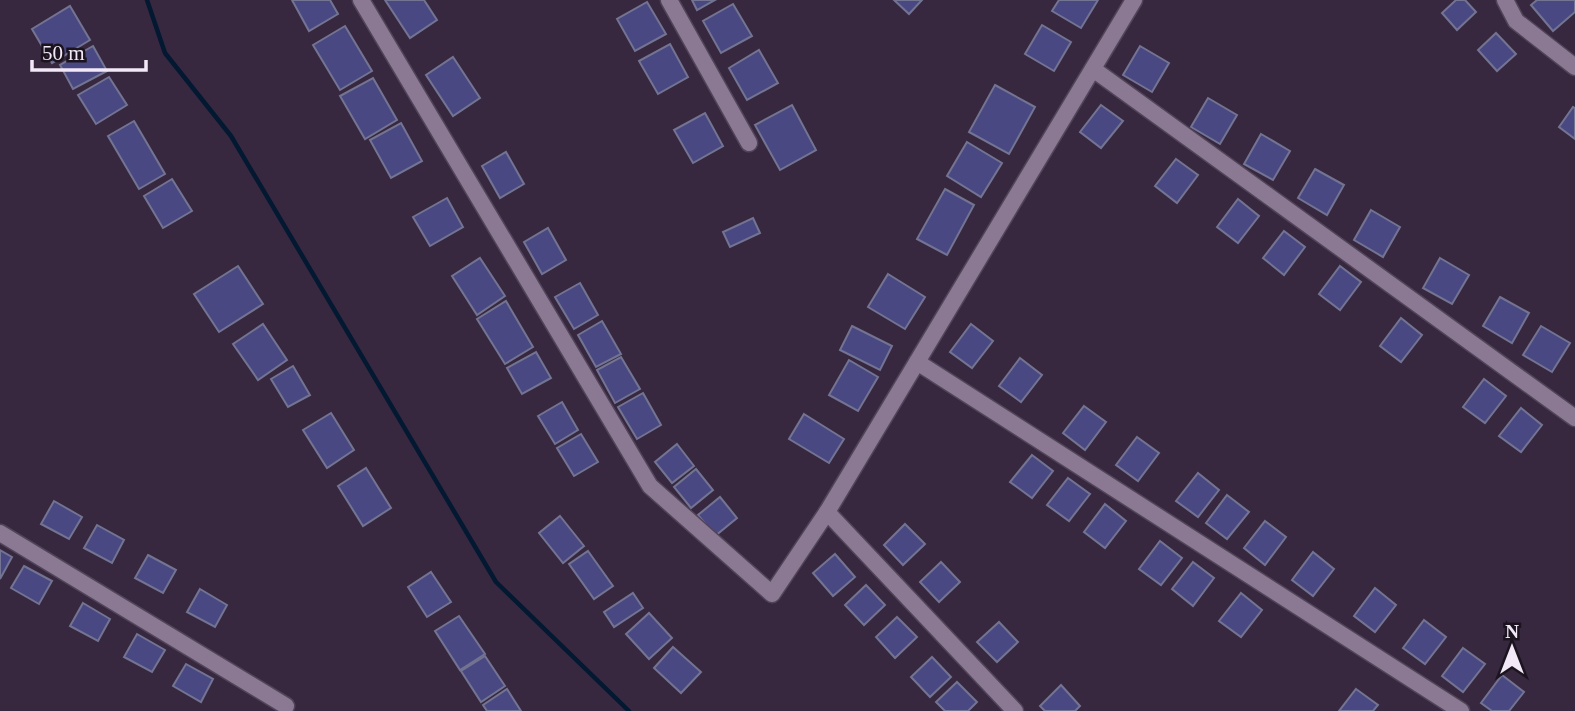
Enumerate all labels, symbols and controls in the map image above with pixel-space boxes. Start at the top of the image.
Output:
scale bar [32,28,145,72]
text: 50 m [42,41,85,65]
north arrow [1477,613,1547,683]
text: N [1505,621,1519,642]

